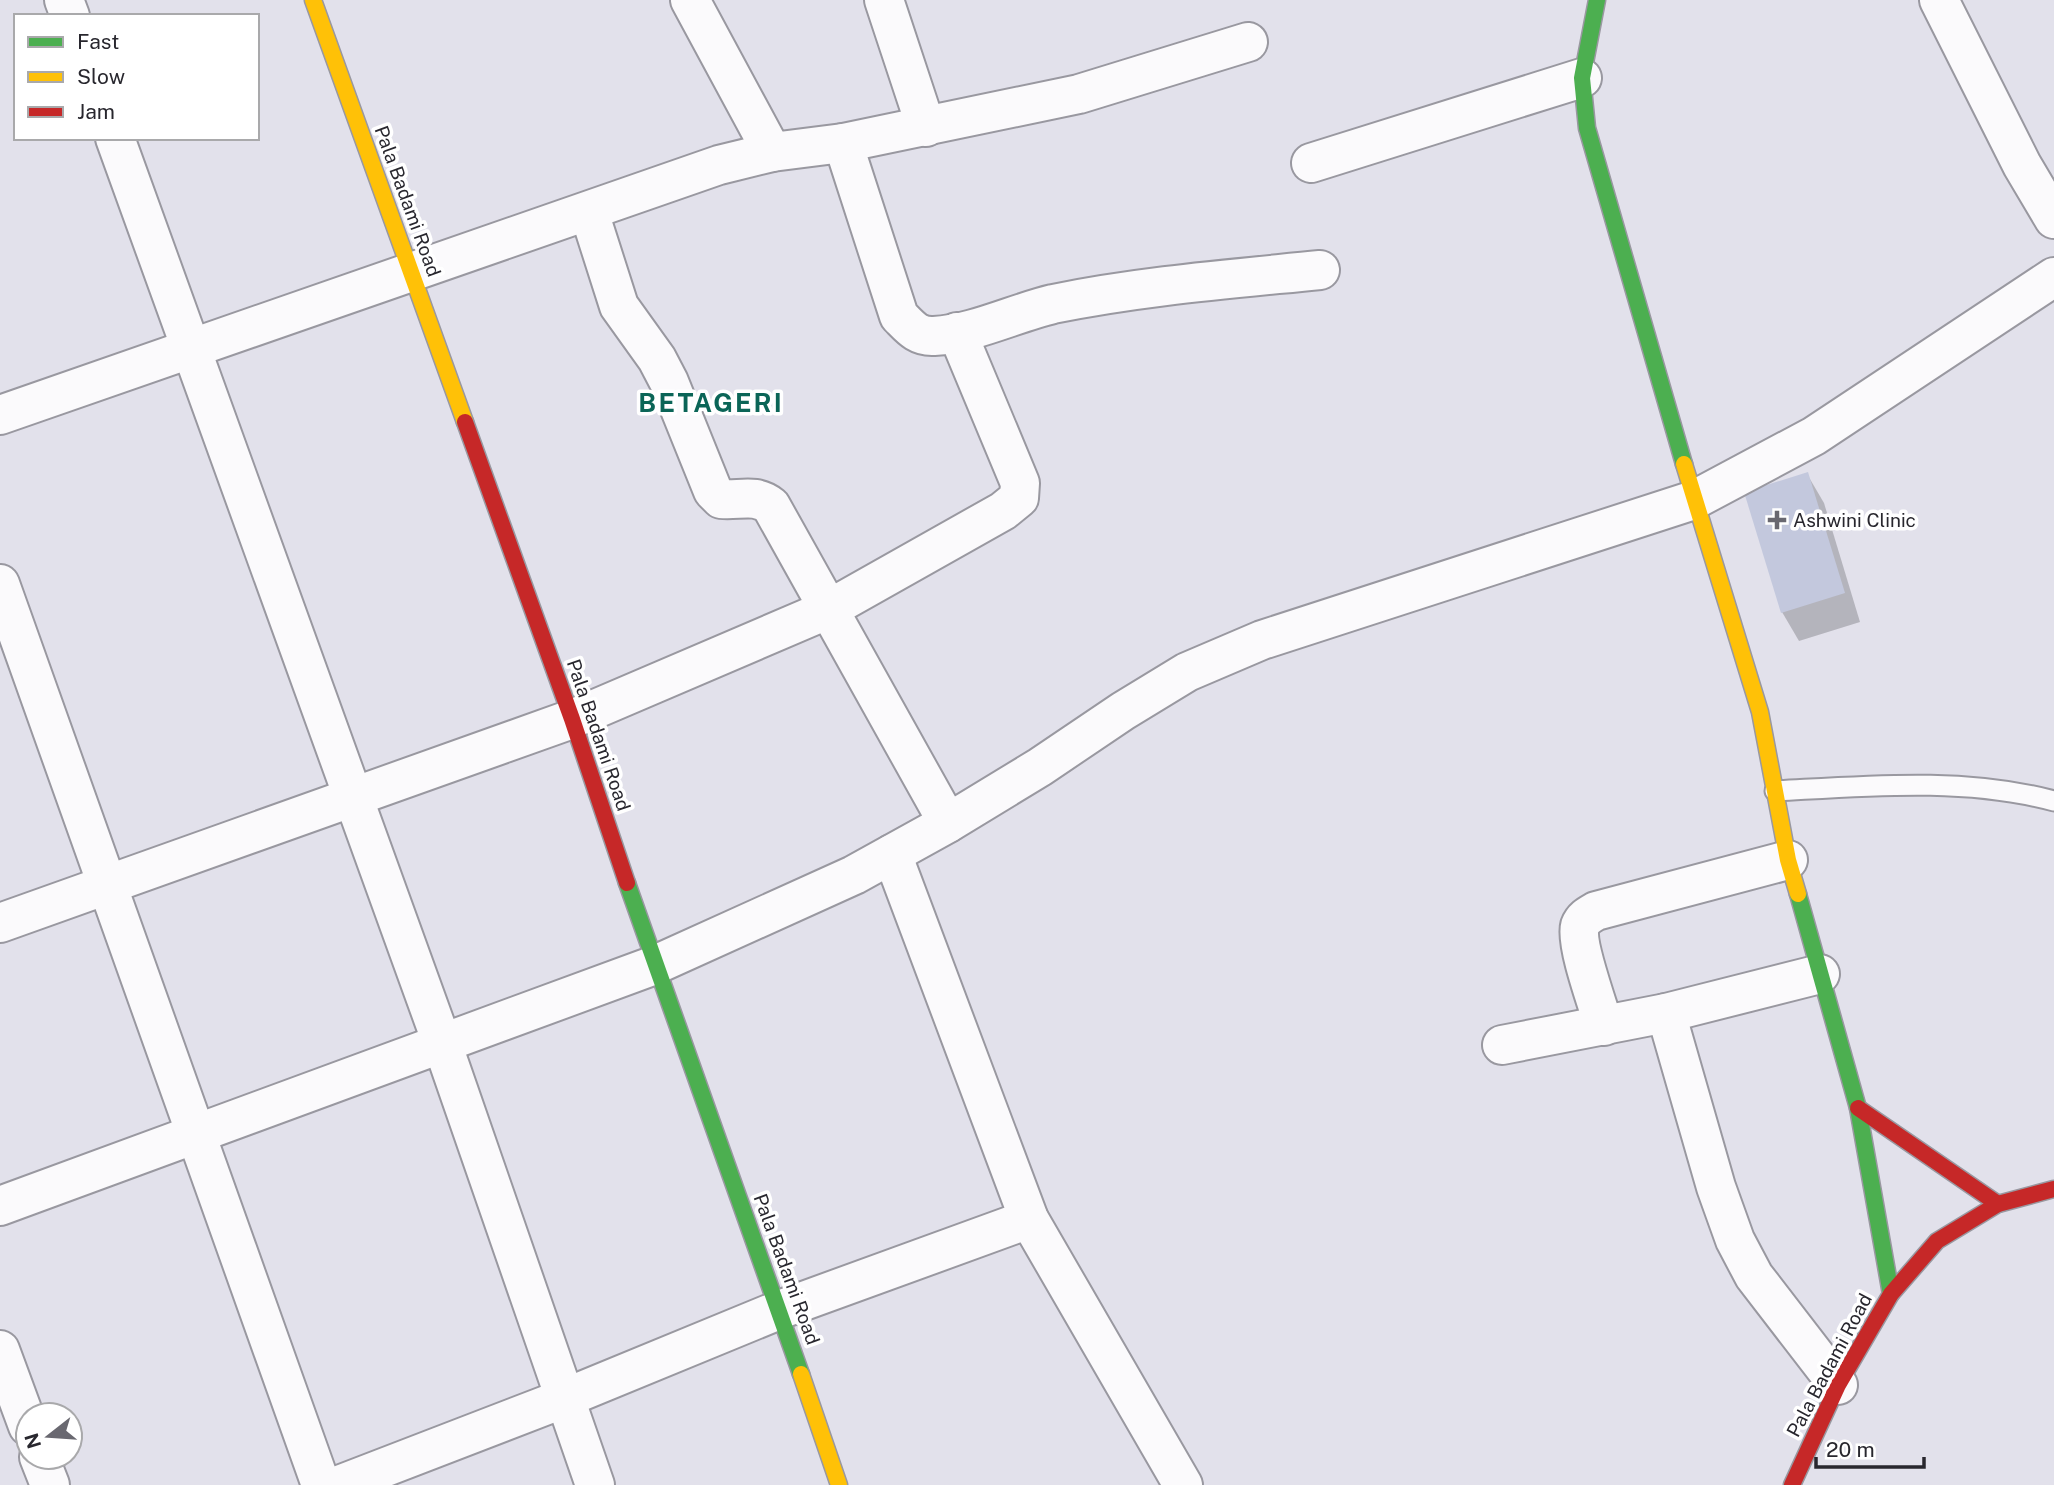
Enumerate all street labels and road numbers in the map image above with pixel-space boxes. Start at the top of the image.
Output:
street label: Pala Badami Road [370,123,446,279]
street label: Pala Badami Road [563,656,635,814]
street label: Pala Badami Road [749,1191,825,1347]
street label: Pala Badami Road [1782,1290,1876,1440]

